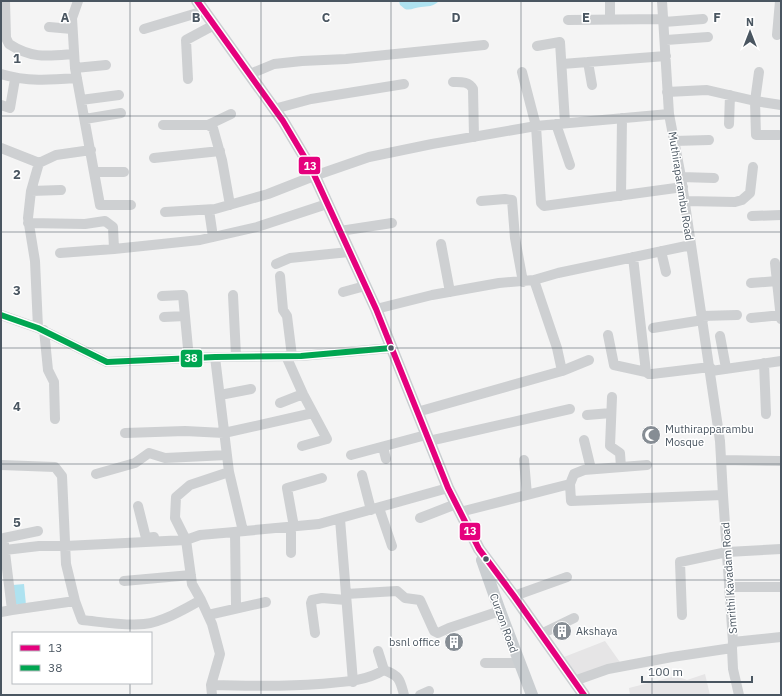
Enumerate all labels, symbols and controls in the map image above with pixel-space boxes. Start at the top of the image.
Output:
text: A [61,9,70,26]
text: B [192,9,201,26]
text: C [322,9,331,26]
text: D [451,9,461,26]
text: E [582,9,590,26]
text: F [713,9,721,26]
north arrow [730,12,770,52]
text: N [746,15,754,29]
text: 1 [13,50,21,67]
street label: Muthiraparambu Road [665,131,697,241]
line badge: 13 [298,156,321,175]
text: 13 [303,159,317,173]
text: 2 [13,166,21,183]
text: 3 [13,282,21,299]
unlabelled marker [386,343,396,353]
line badge: 38 [180,349,203,368]
text: 38 [184,351,198,365]
text: 4 [13,398,21,415]
place label: Muthirapparambu Mosque [665,422,754,449]
mosque icon: Muthirapparambu Mosque [640,424,662,446]
text: 5 [13,514,21,531]
line badge: 13 [459,522,481,541]
street label: Smrithi Kavadam Road [718,522,740,634]
text: 13 [463,524,477,538]
unlabelled marker [481,554,491,564]
street label: Curzon Road [487,591,521,655]
building icon: Akshaya [551,620,573,642]
place label: Akshaya [576,624,617,638]
building icon: bsnl office [443,631,465,653]
legend [12,632,152,684]
place label: bsnl office [389,635,440,649]
text: 13 [48,640,62,655]
scale bar [642,658,752,684]
text: 38 [48,660,62,675]
text: 100 m [648,664,683,679]

